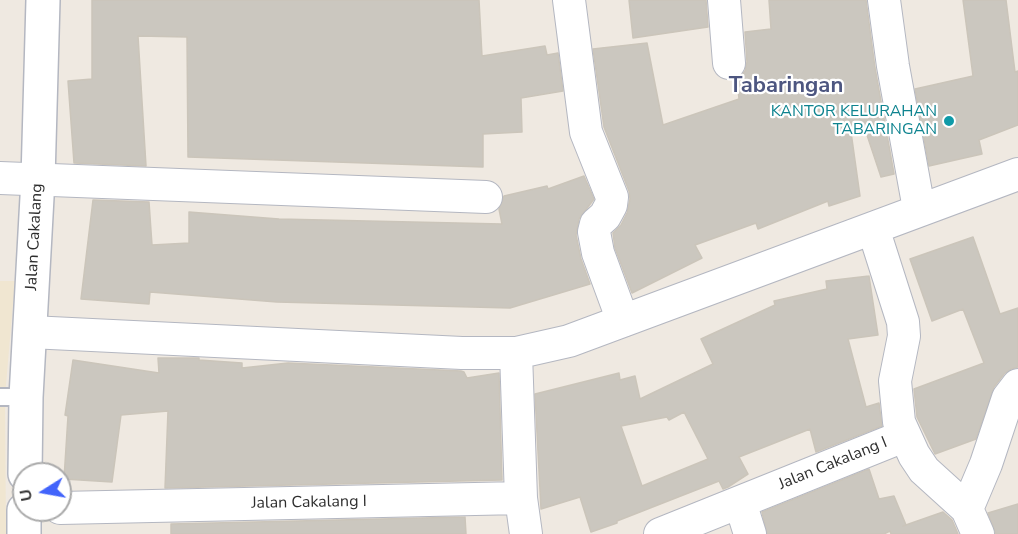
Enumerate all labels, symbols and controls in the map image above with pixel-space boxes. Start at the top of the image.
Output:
district label: Tabaringan [729,74,843,100]
place label: KANTOR KELURAHAN TABARINGAN [771,102,937,140]
marker: KANTOR KELURAHAN TABARINGAN [942,114,956,128]
street label: Jalan Cakalang [23,183,47,291]
street label: Jalan Cakalang I [776,433,890,495]
north arrow [12,462,72,522]
text: U [14,487,38,503]
street label: Jalan Cakalang I [251,492,367,514]

